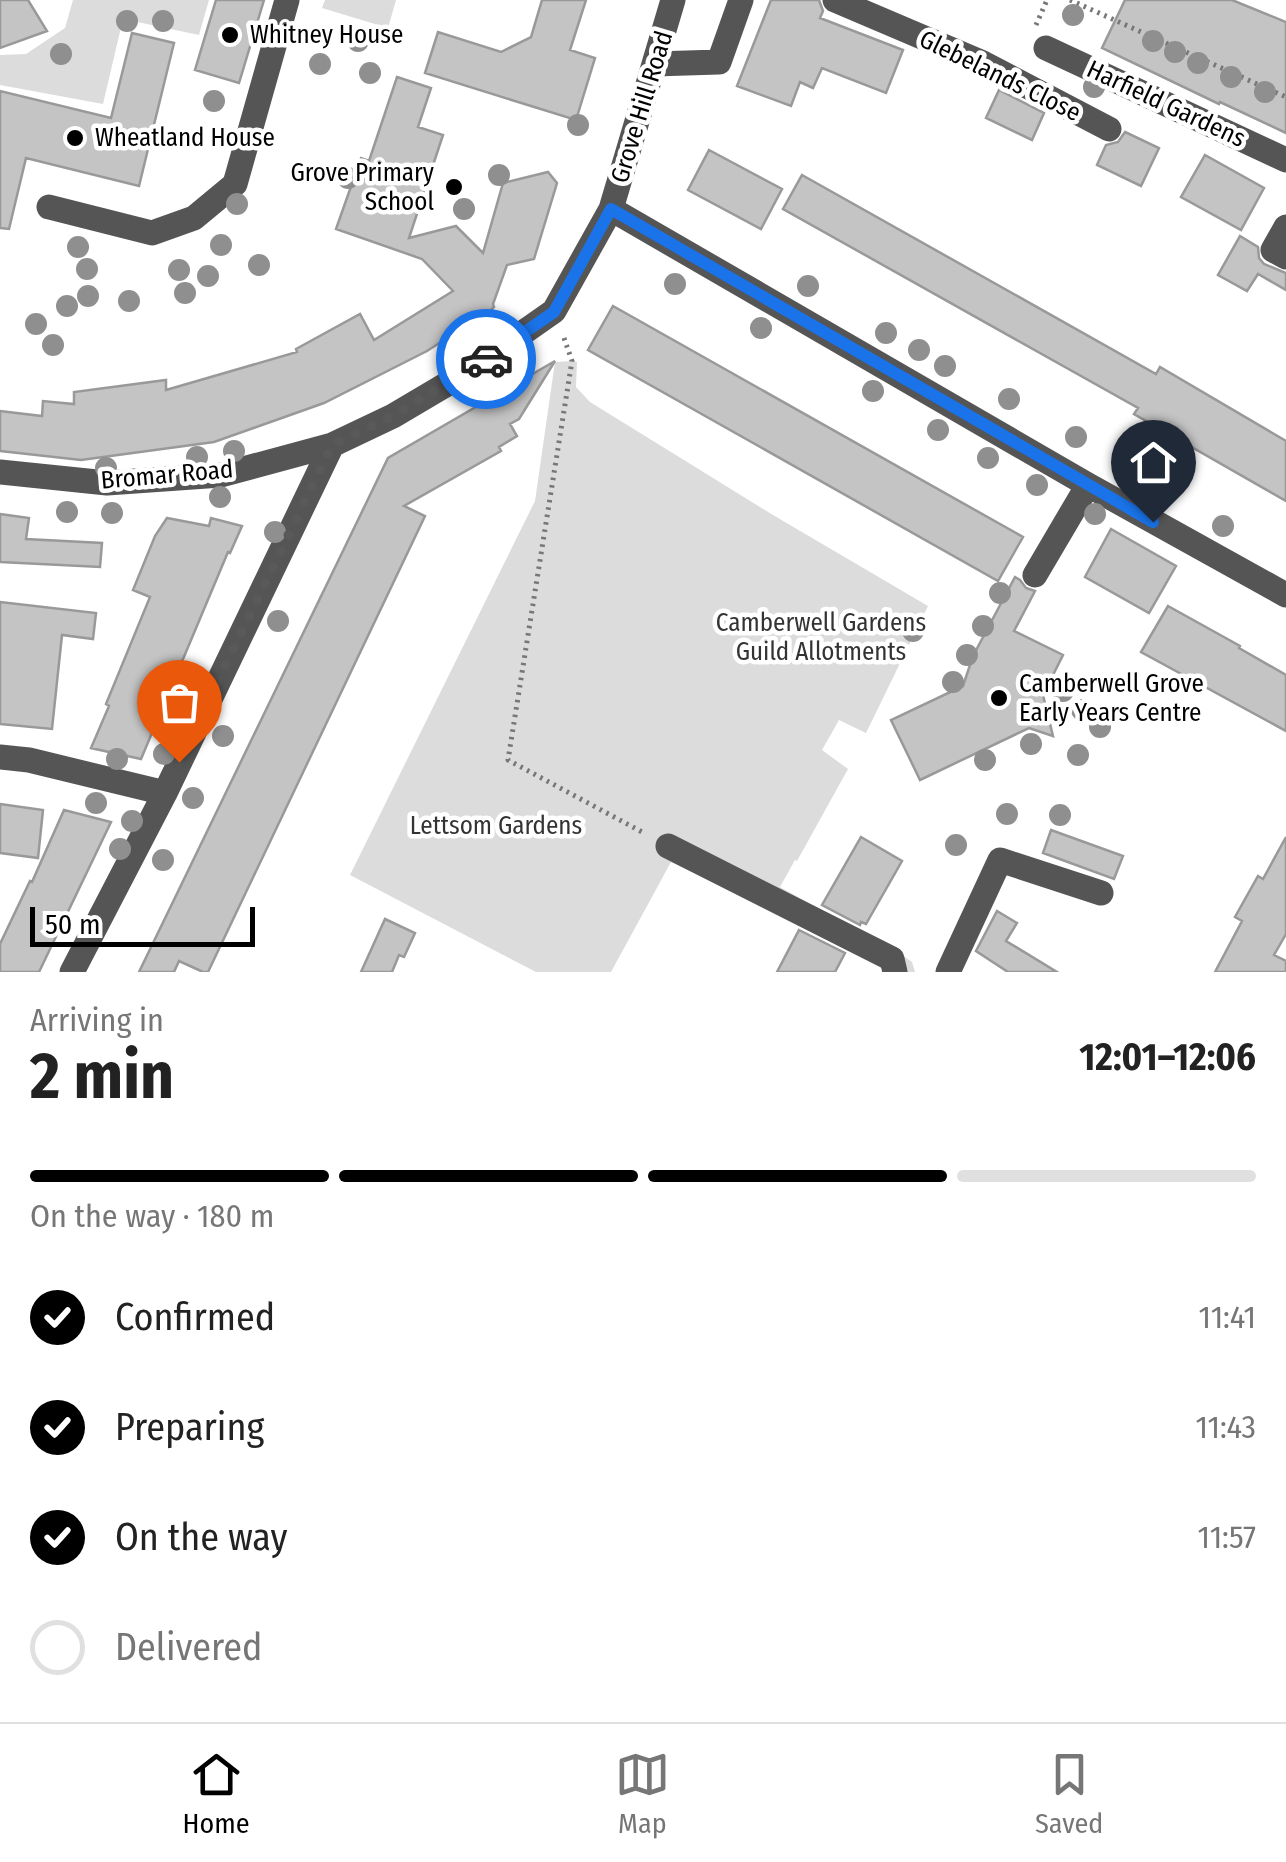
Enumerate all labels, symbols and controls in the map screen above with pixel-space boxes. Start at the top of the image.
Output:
place label: Whitney House [250,20,403,50]
marker: Whitney House [219,24,241,46]
street label: Glebelands Close [914,24,1086,128]
street label: Grove Hill Road [605,28,679,186]
street label: Harfield Gardens [1082,54,1250,154]
place label: Wheatland House [95,123,275,153]
marker: Wheatland House [64,127,86,149]
place label: Grove Primary School [290,158,434,217]
marker: Grove Primary School [443,176,465,198]
courier [436,309,536,409]
icon: car [459,332,514,387]
pin [1111,420,1196,523]
icon: home [1126,435,1181,490]
street label: Bromar Road [100,454,234,496]
park label: Camberwell Gardens Guild Allotments [716,608,926,667]
pin [137,660,222,763]
place label: Camberwell Grove Early Years Centre [1019,669,1204,728]
icon: bag [152,675,207,730]
marker: Camberwell Grove Early Years Centre [988,687,1010,709]
park label: Lettsom Gardens [410,811,582,841]
scale bar [30,902,255,946]
text: 50 m [45,908,101,941]
text: Arriving in [30,1001,164,1039]
text: 12:01–12:06 [1079,1034,1256,1080]
text: 2 min [30,1037,174,1115]
text: On the way · 180 m [30,1197,274,1235]
icon: check [30,1290,85,1345]
text: Confirmed [115,1294,275,1340]
text: 11:41 [1199,1298,1256,1336]
icon: check [30,1400,85,1455]
text: Preparing [115,1404,264,1450]
text: 11:43 [1195,1408,1256,1446]
icon: check [30,1510,85,1565]
text: On the way [115,1514,287,1560]
text: 11:57 [1198,1518,1256,1556]
text: Delivered [115,1624,262,1670]
tab: Home [183,1747,250,1840]
tab: Map [615,1747,670,1840]
tab: Saved [1035,1747,1103,1840]

